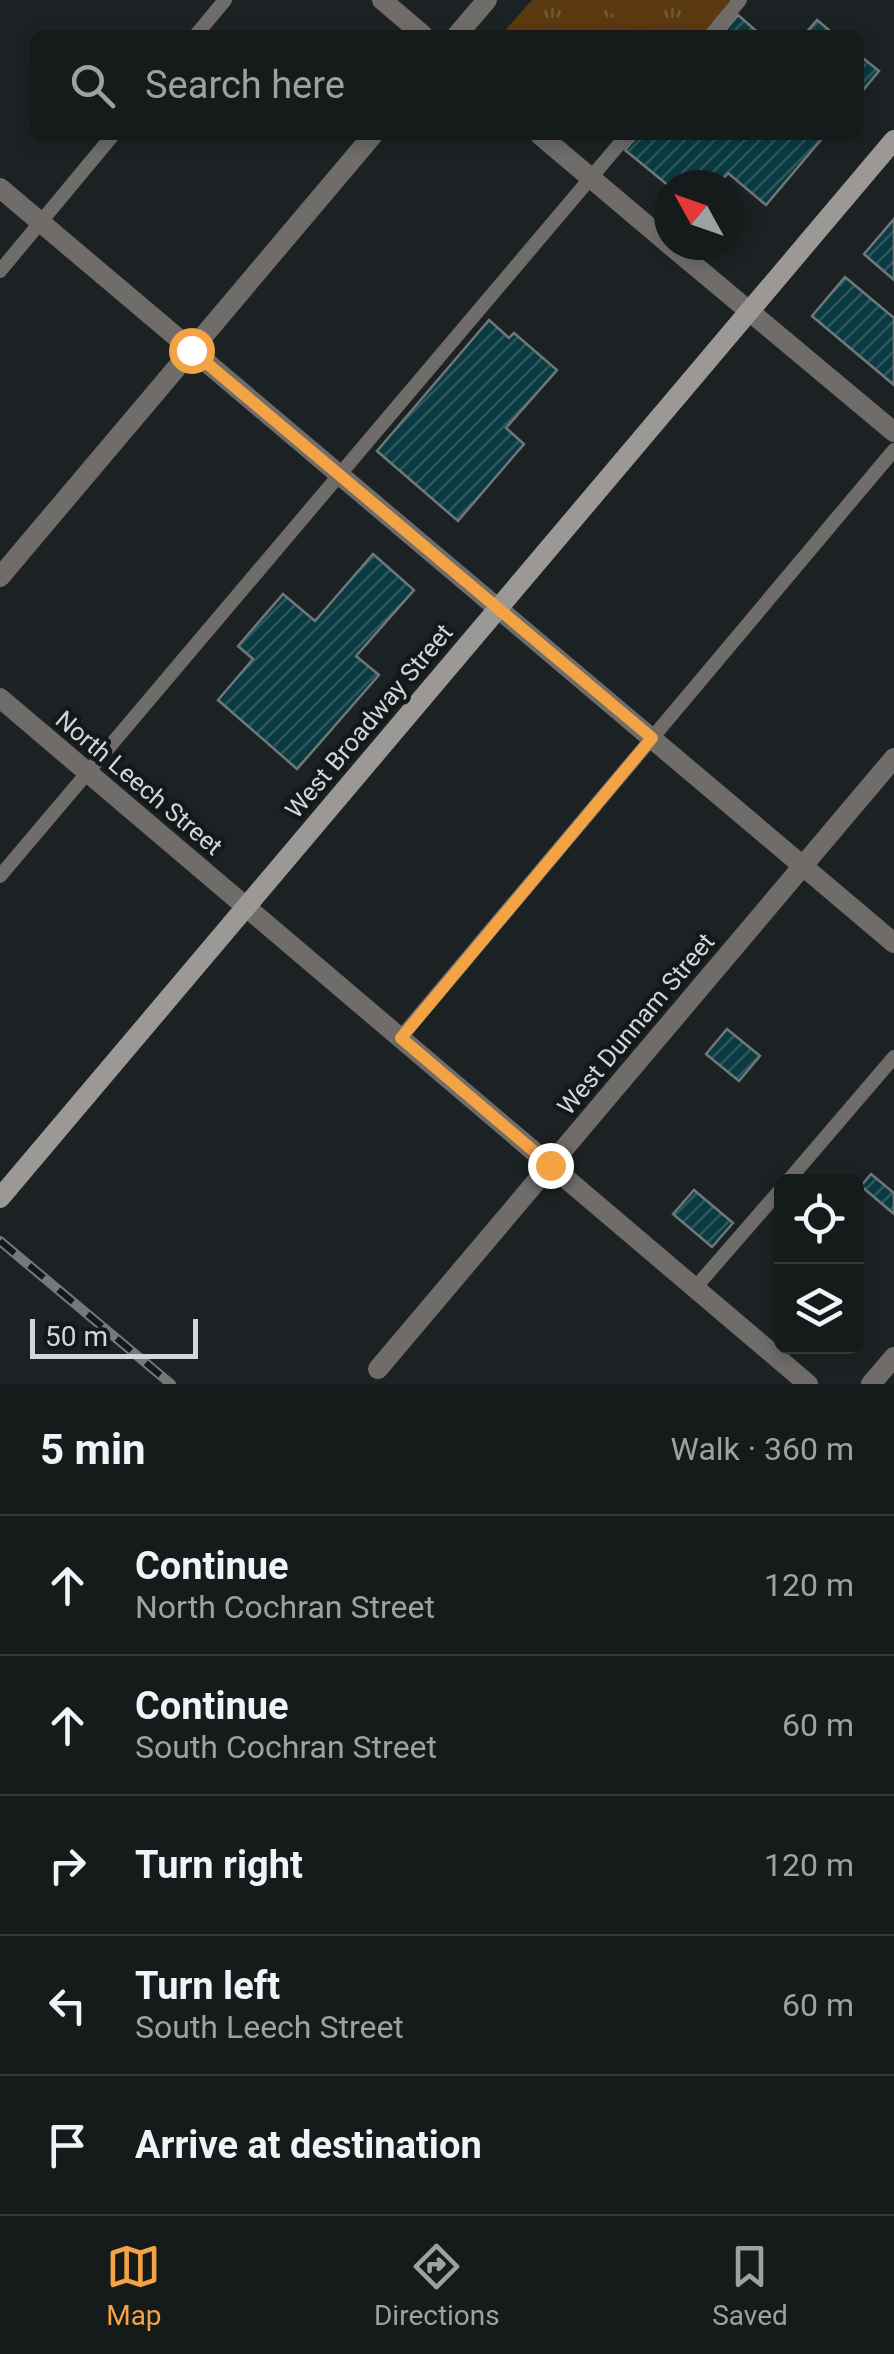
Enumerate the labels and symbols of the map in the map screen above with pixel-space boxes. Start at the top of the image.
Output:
north arrow [654,170,744,260]
route start [169,328,215,374]
street label: West Broadway Street [279,618,459,824]
street label: North Leech Street [50,705,228,861]
street label: West Dunnam Street [552,927,720,1121]
route end [528,1143,574,1189]
scale bar [30,1314,198,1358]

